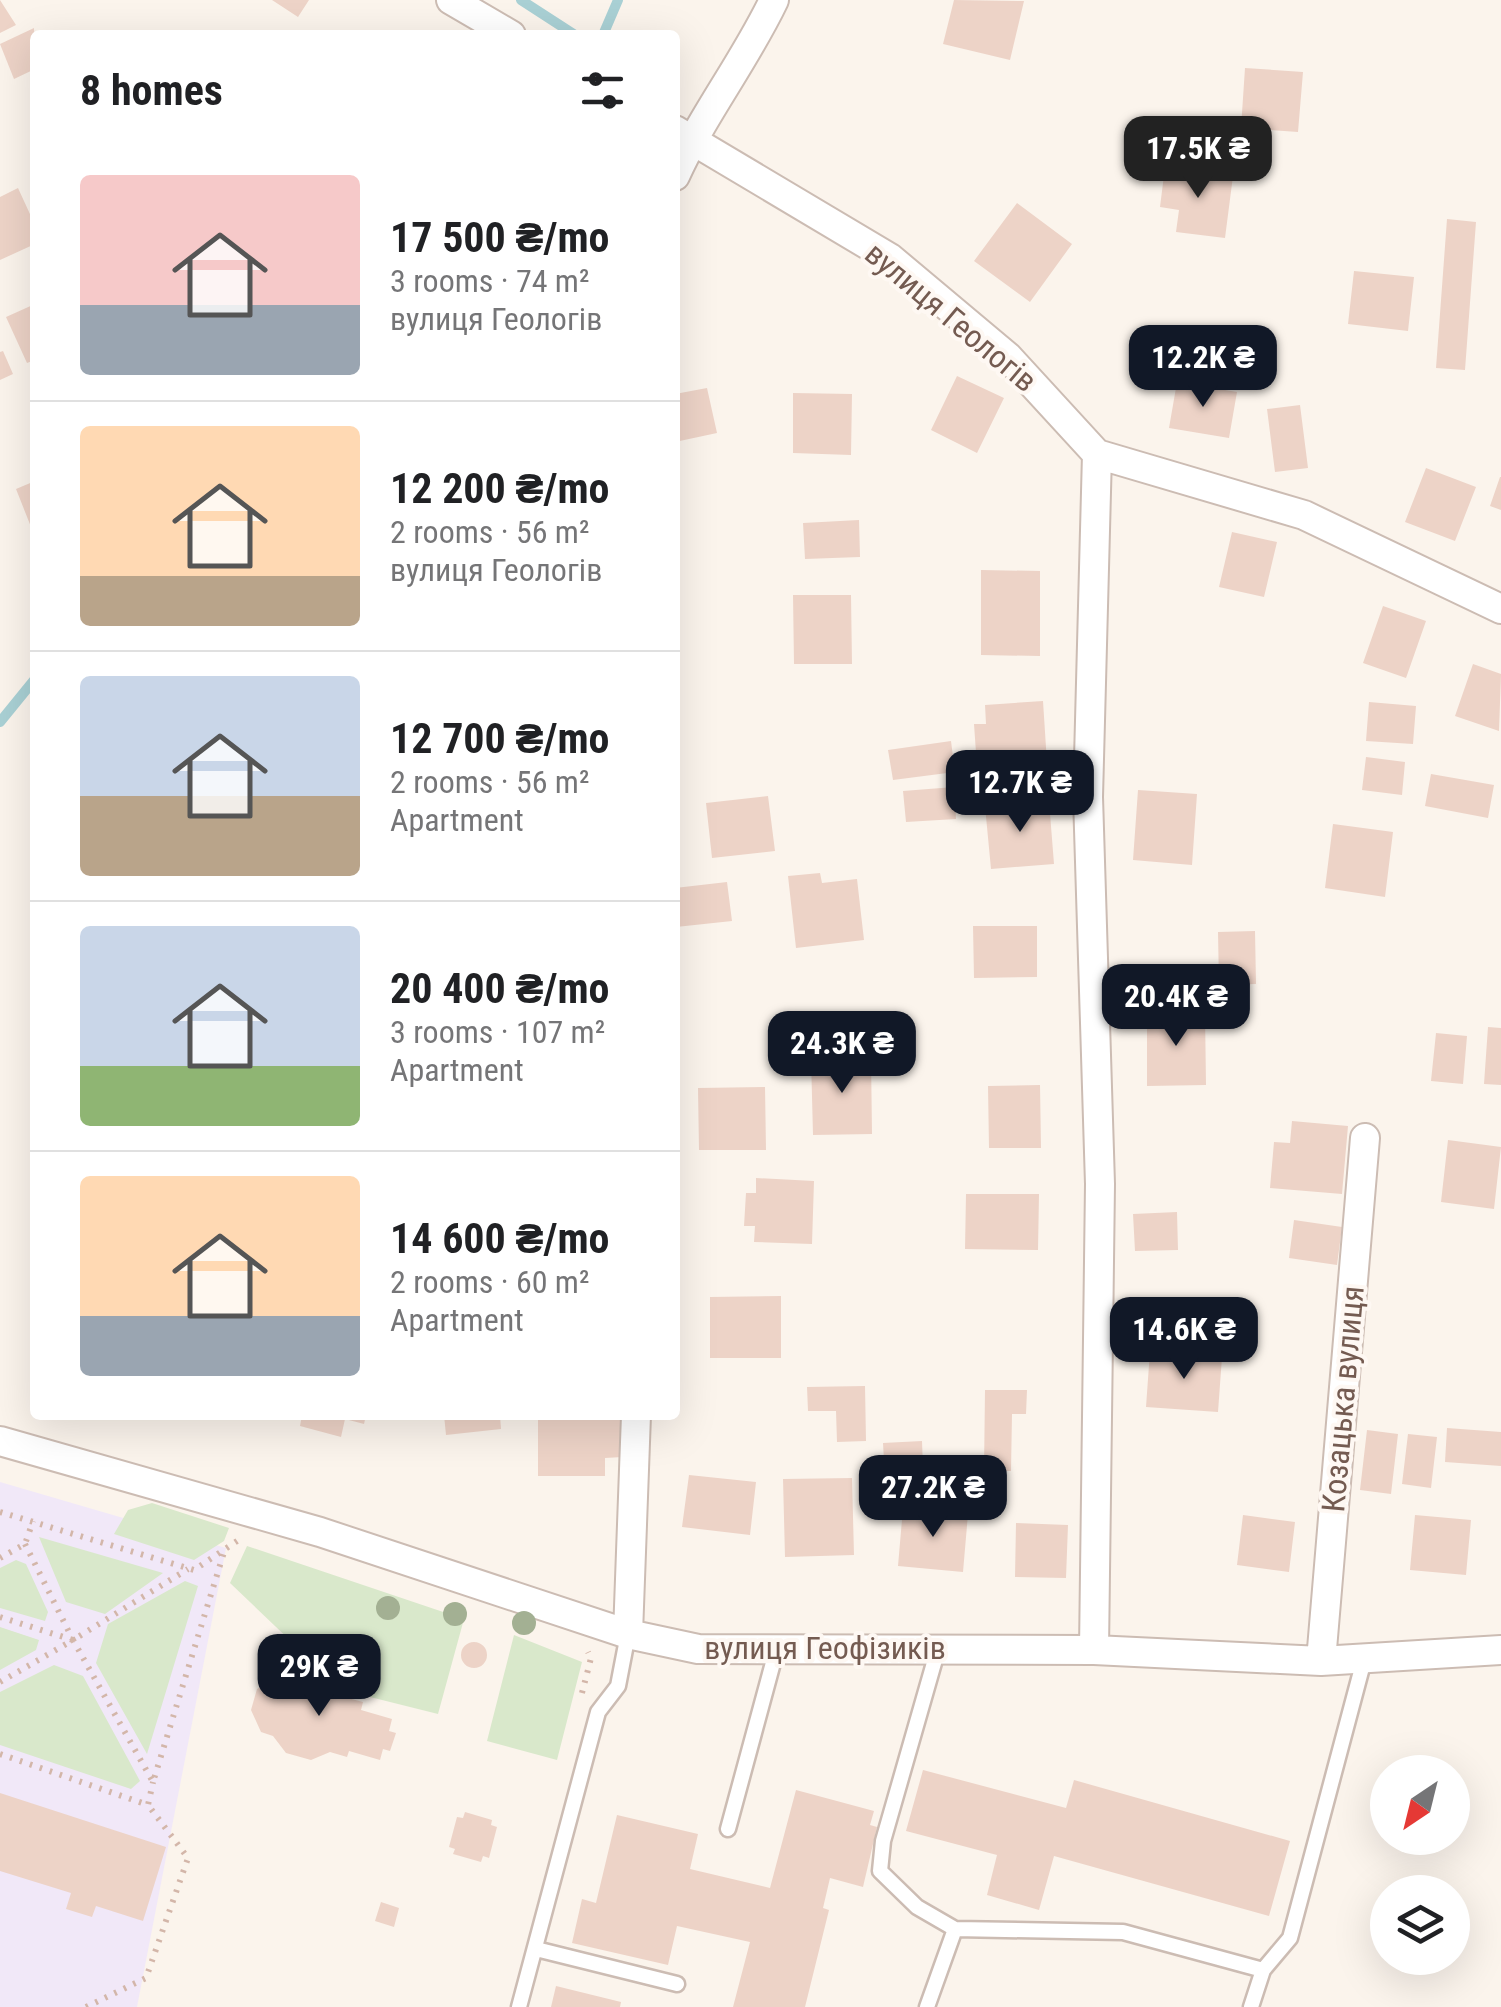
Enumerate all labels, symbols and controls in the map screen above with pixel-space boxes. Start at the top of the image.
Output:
icon: filters [575,63,630,118]
text: 8 homes [80,66,223,115]
pin: 17.5K ₴ [1106,116,1290,201]
text: 17.5K ₴ [1146,129,1250,167]
text: 17 500 ₴/mo [390,213,610,262]
icon: home [160,215,280,335]
street label: вулиця Геологів [857,234,1045,400]
text: 3 rooms · 74 m² [390,262,589,300]
text: вулиця Геологів [390,300,602,338]
pin: 12.2K ₴ [1111,325,1295,410]
text: 12.2K ₴ [1151,338,1255,376]
text: 12 200 ₴/mo [390,464,610,513]
icon: home [160,466,280,586]
text: 2 rooms · 56 m² [390,513,589,551]
text: вулиця Геологів [390,551,602,589]
text: 12 700 ₴/mo [390,714,610,763]
icon: home [160,716,280,836]
pin: 12.7K ₴ [928,750,1112,835]
text: 2 rooms · 56 m² [390,763,589,801]
text: 12.7K ₴ [968,763,1072,801]
text: Apartment [390,801,524,839]
text: 20 400 ₴/mo [390,964,610,1013]
pin: 20.4K ₴ [1084,964,1268,1049]
icon: home [160,966,280,1086]
text: 20.4K ₴ [1124,977,1228,1015]
pin: 24.3K ₴ [750,1011,934,1096]
text: 3 rooms · 107 m² [390,1013,605,1051]
text: 24.3K ₴ [790,1024,894,1062]
text: Apartment [390,1051,524,1089]
text: 14 600 ₴/mo [390,1214,610,1263]
icon: home [160,1216,280,1336]
text: 2 rooms · 60 m² [390,1263,589,1301]
street label: Козацька вулиця [1314,1284,1372,1514]
pin: 14.6K ₴ [1092,1297,1276,1382]
text: Apartment [390,1301,524,1339]
text: 14.6K ₴ [1132,1310,1236,1348]
pin: 27.2K ₴ [841,1455,1025,1540]
text: 27.2K ₴ [881,1468,985,1506]
street label: вулиця Геофізиків [704,1629,946,1667]
pin: 29K ₴ [249,1634,389,1719]
text: 29K ₴ [280,1647,358,1685]
north arrow [1370,1755,1470,1855]
map controls [1370,1755,1470,1975]
button: layers [1370,1875,1470,1975]

